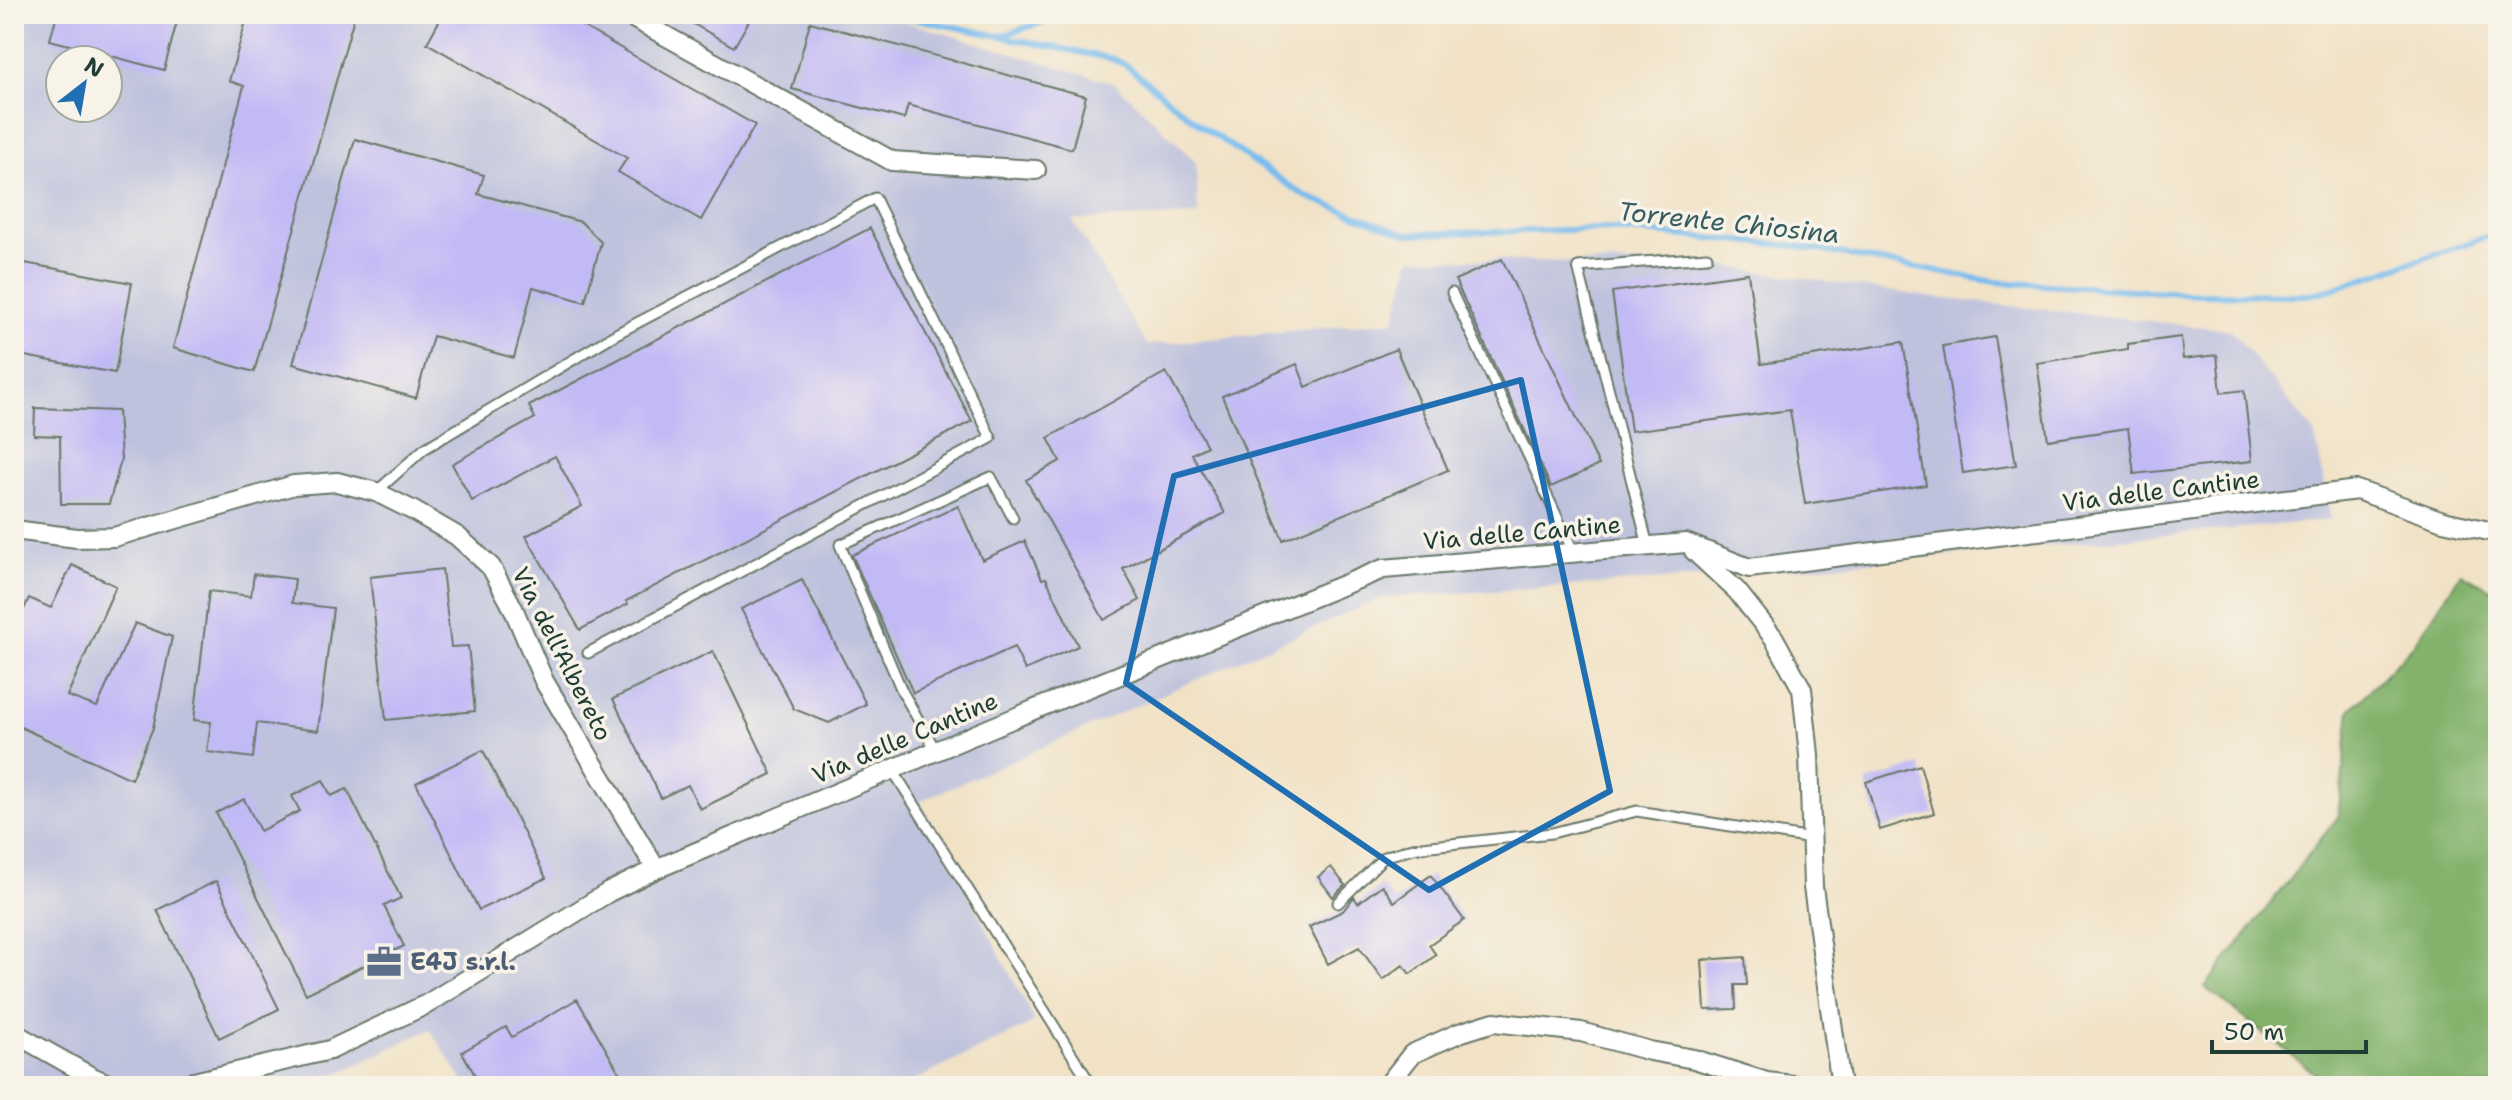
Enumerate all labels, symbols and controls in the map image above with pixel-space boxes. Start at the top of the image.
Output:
north arrow [44,44,124,124]
text: N [79,50,109,84]
water label: Torrente Chiosina [1617,193,1841,251]
street label: Via delle Cantine [2061,463,2261,519]
street label: Via delle Cantine [1422,508,1622,558]
street label: Via dell'Albereto [504,562,620,746]
street label: Via delle Cantine [807,684,1003,792]
office icon: E4J s.r.l. [365,943,403,981]
place label: E4J s.r.l. [410,946,516,978]
scale bar [2212,1004,2366,1054]
text: 50 m [2224,1016,2284,1048]

